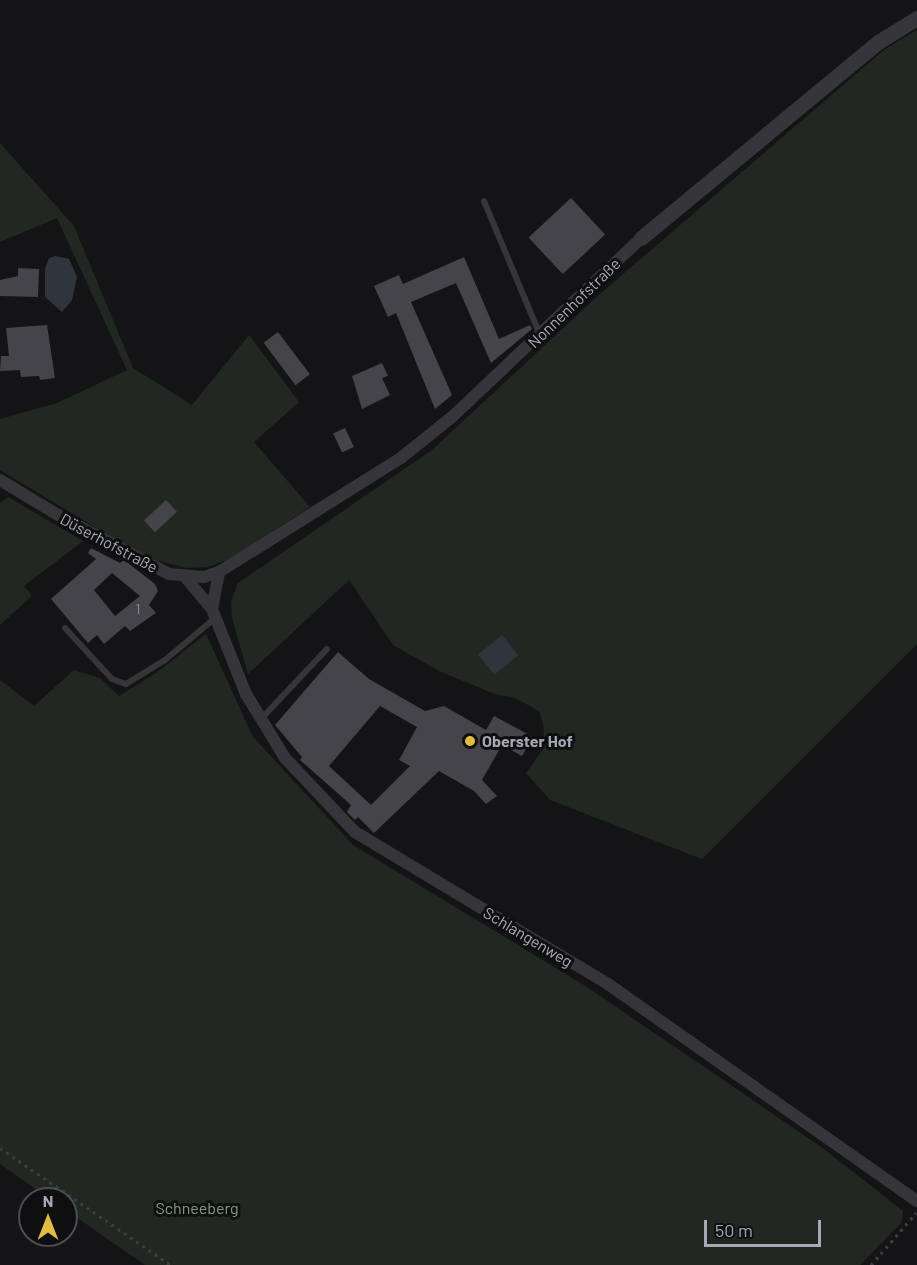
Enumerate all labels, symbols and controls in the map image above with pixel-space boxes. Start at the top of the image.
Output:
street label: Nonnenhofstraße [524,254,624,352]
street label: Düserhofstraße [57,509,161,577]
house number: 1 [136,601,140,617]
place label: Oberster Hof [482,731,573,751]
marker: Oberster Hof [463,734,477,748]
street label: Schlangenweg [480,903,576,971]
north arrow [18,1187,78,1247]
text: N [43,1191,53,1210]
park label: Schneeberg [155,1198,239,1218]
scale bar [707,1208,824,1246]
text: 50 m [715,1219,753,1241]

